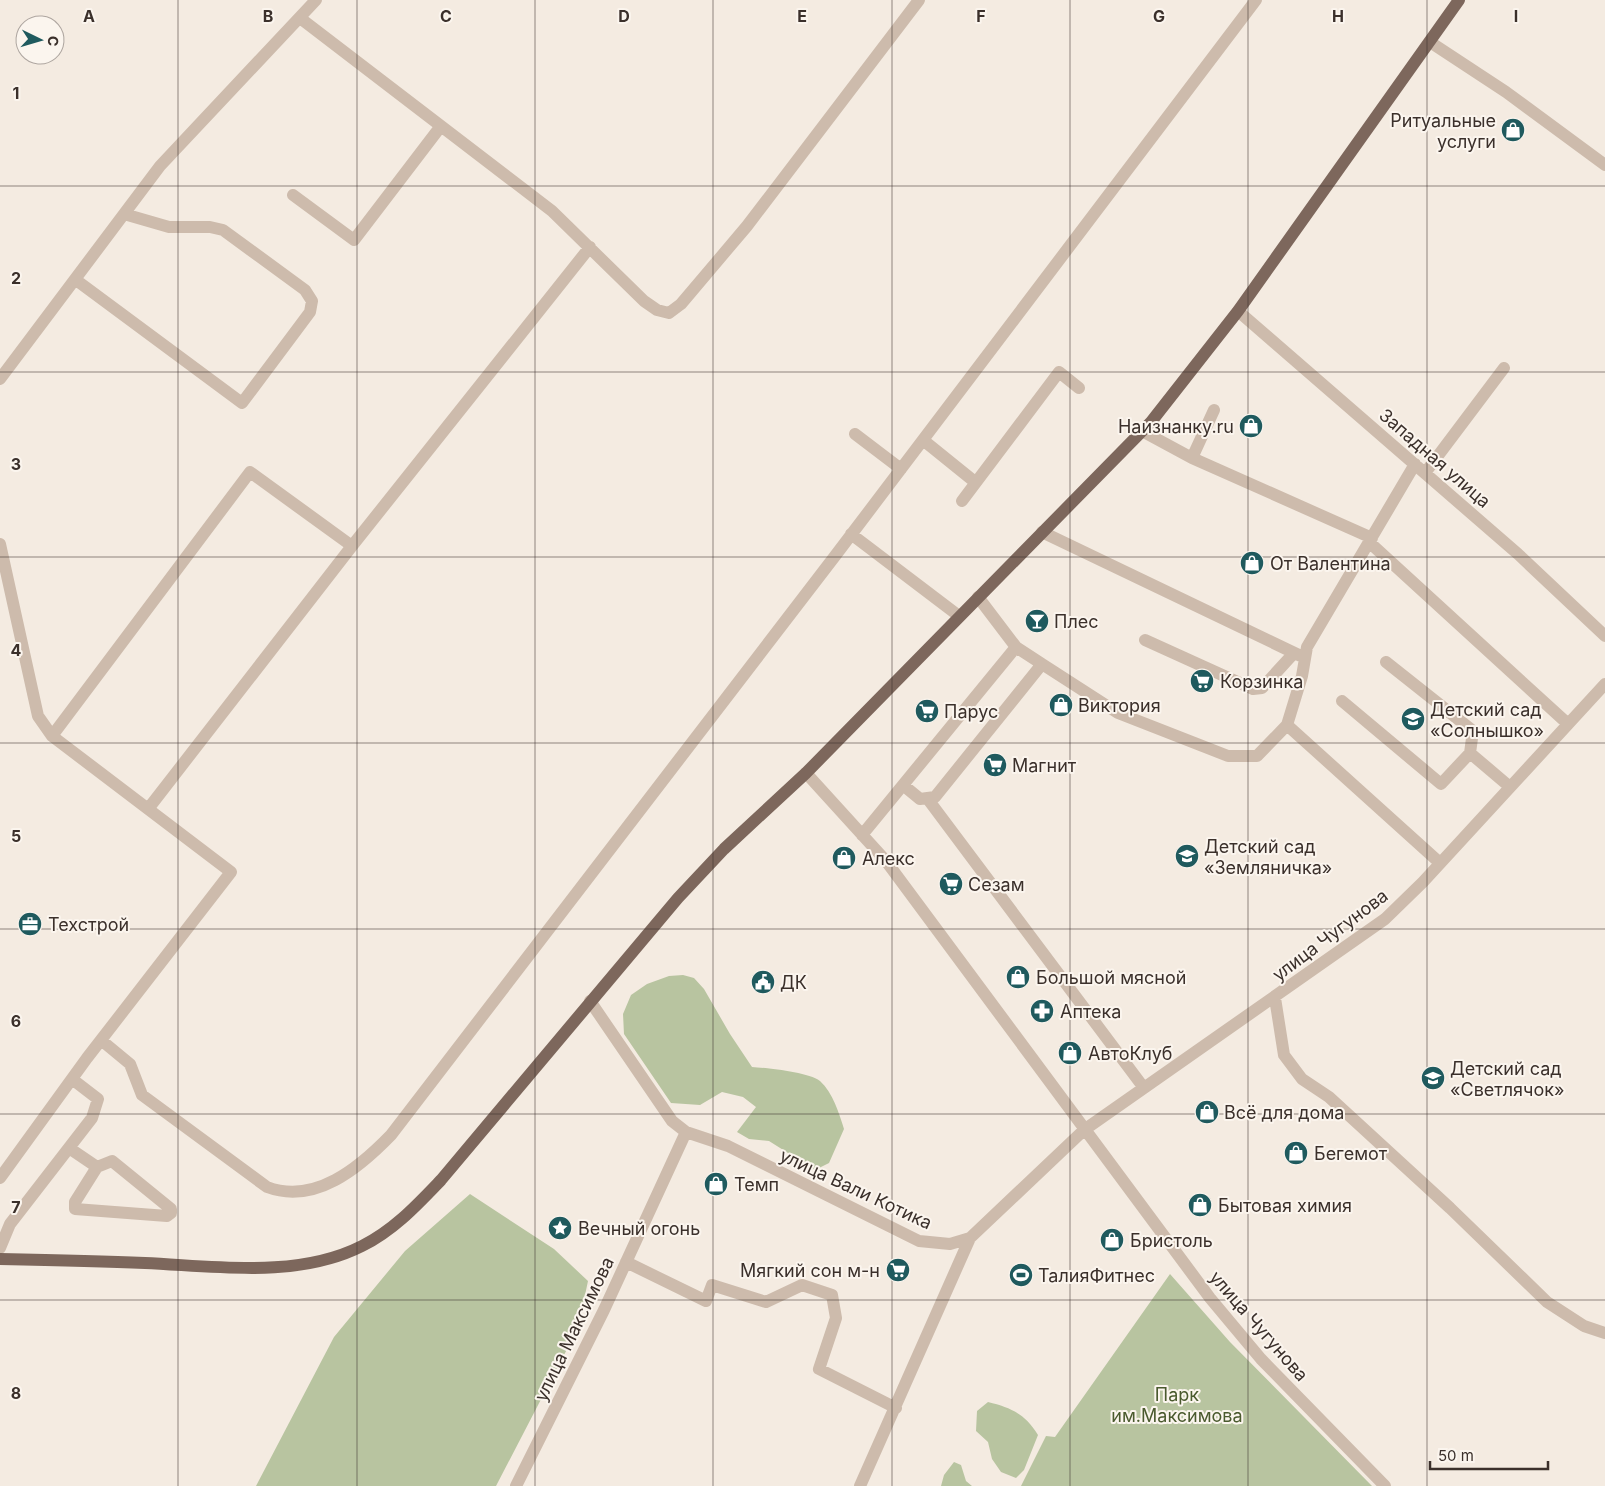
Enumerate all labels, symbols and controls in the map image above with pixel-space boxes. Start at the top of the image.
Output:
text: A [83,6,95,26]
text: B [263,6,273,26]
text: C [440,6,452,26]
text: D [618,6,630,26]
text: E [797,6,807,26]
text: F [976,6,986,26]
text: G [1153,6,1165,26]
text: H [1332,6,1344,26]
text: I [1514,6,1518,26]
north arrow [15,15,65,65]
text: С [45,35,62,47]
text: 1 [13,83,19,103]
place label: Ритуальные услуги [1390,110,1496,152]
shop icon: Ритуальные услуги [1500,117,1526,143]
text: 2 [11,268,21,288]
street label: Западная улица [1375,404,1495,512]
shop icon: Наизнанку.ru [1238,413,1264,439]
place label: Наизнанку.ru [1118,416,1234,437]
text: 3 [11,454,21,474]
shop icon: От Валентина [1239,550,1265,576]
place label: От Валентина [1270,553,1391,574]
bar icon: Плес [1024,608,1050,634]
place label: Плес [1054,611,1099,632]
text: 4 [11,640,22,660]
supermarket icon: Корзинка [1189,668,1215,694]
place label: Корзинка [1220,671,1303,692]
shop icon: Виктория [1048,692,1074,718]
place label: Виктория [1078,695,1161,716]
supermarket icon: Парус [914,698,940,724]
place label: Детский сад «Солнышко» [1430,699,1544,741]
place label: Парус [944,701,998,722]
school or university icon: Детский сад «Солнышко» [1400,706,1426,732]
supermarket icon: Магнит [982,752,1008,778]
place label: Магнит [1012,755,1077,776]
text: 5 [11,826,21,846]
place label: Детский сад «Земляничка» [1204,836,1332,878]
school or university icon: Детский сад «Земляничка» [1174,843,1200,869]
shop icon: Алекс [831,845,857,871]
place label: Алекс [862,848,915,869]
supermarket icon: Сезам [938,871,964,897]
place label: Сезам [968,874,1025,895]
street label: улица Чугунова [1268,885,1392,985]
office icon: Техстрой [17,911,43,937]
place label: Техстрой [48,914,129,935]
shop icon: Большой мясной [1005,964,1031,990]
place label: Большой мясной [1036,967,1186,988]
public building icon: ДК [750,969,776,995]
place label: ДК [780,972,807,993]
pharmacy icon: Аптека [1029,998,1055,1024]
place label: Аптека [1060,1001,1121,1022]
text: 6 [11,1011,21,1031]
shop icon: АвтоКлуб [1057,1040,1083,1066]
place label: АвтоКлуб [1088,1043,1172,1064]
place label: Детский сад «Светлячок» [1450,1058,1564,1100]
school or university icon: Детский сад «Светлячок» [1420,1065,1446,1091]
shop icon: Всё для дома [1194,1099,1220,1125]
place label: Всё для дома [1224,1102,1344,1123]
shop icon: Бегемот [1283,1140,1309,1166]
place label: Бегемот [1314,1143,1388,1164]
street label: улица Вали Котика [777,1145,935,1233]
shop icon: Темп [703,1171,729,1197]
place label: Темп [734,1174,779,1195]
shop icon: Бытовая химия [1187,1192,1213,1218]
place label: Бытовая химия [1218,1195,1352,1216]
text: 7 [11,1197,21,1217]
place icon: Вечный огонь [547,1215,573,1241]
place label: Вечный огонь [578,1218,700,1239]
shop icon: Бристоль [1099,1227,1125,1253]
place label: Бристоль [1130,1230,1213,1251]
street label: улица Максимова [530,1253,618,1405]
supermarket icon: Мягкий сон м-н [885,1257,911,1283]
place label: Мягкий сон м-н [740,1260,880,1281]
sports icon: ТалияФитнес [1008,1262,1034,1288]
place label: ТалияФитнес [1038,1265,1155,1286]
street label: улица Чугунова [1205,1267,1313,1385]
text: 8 [11,1383,21,1403]
park label: Парк им.Максимова [1111,1384,1243,1426]
scale bar [1430,1438,1548,1470]
text: 50 m [1438,1446,1474,1465]

